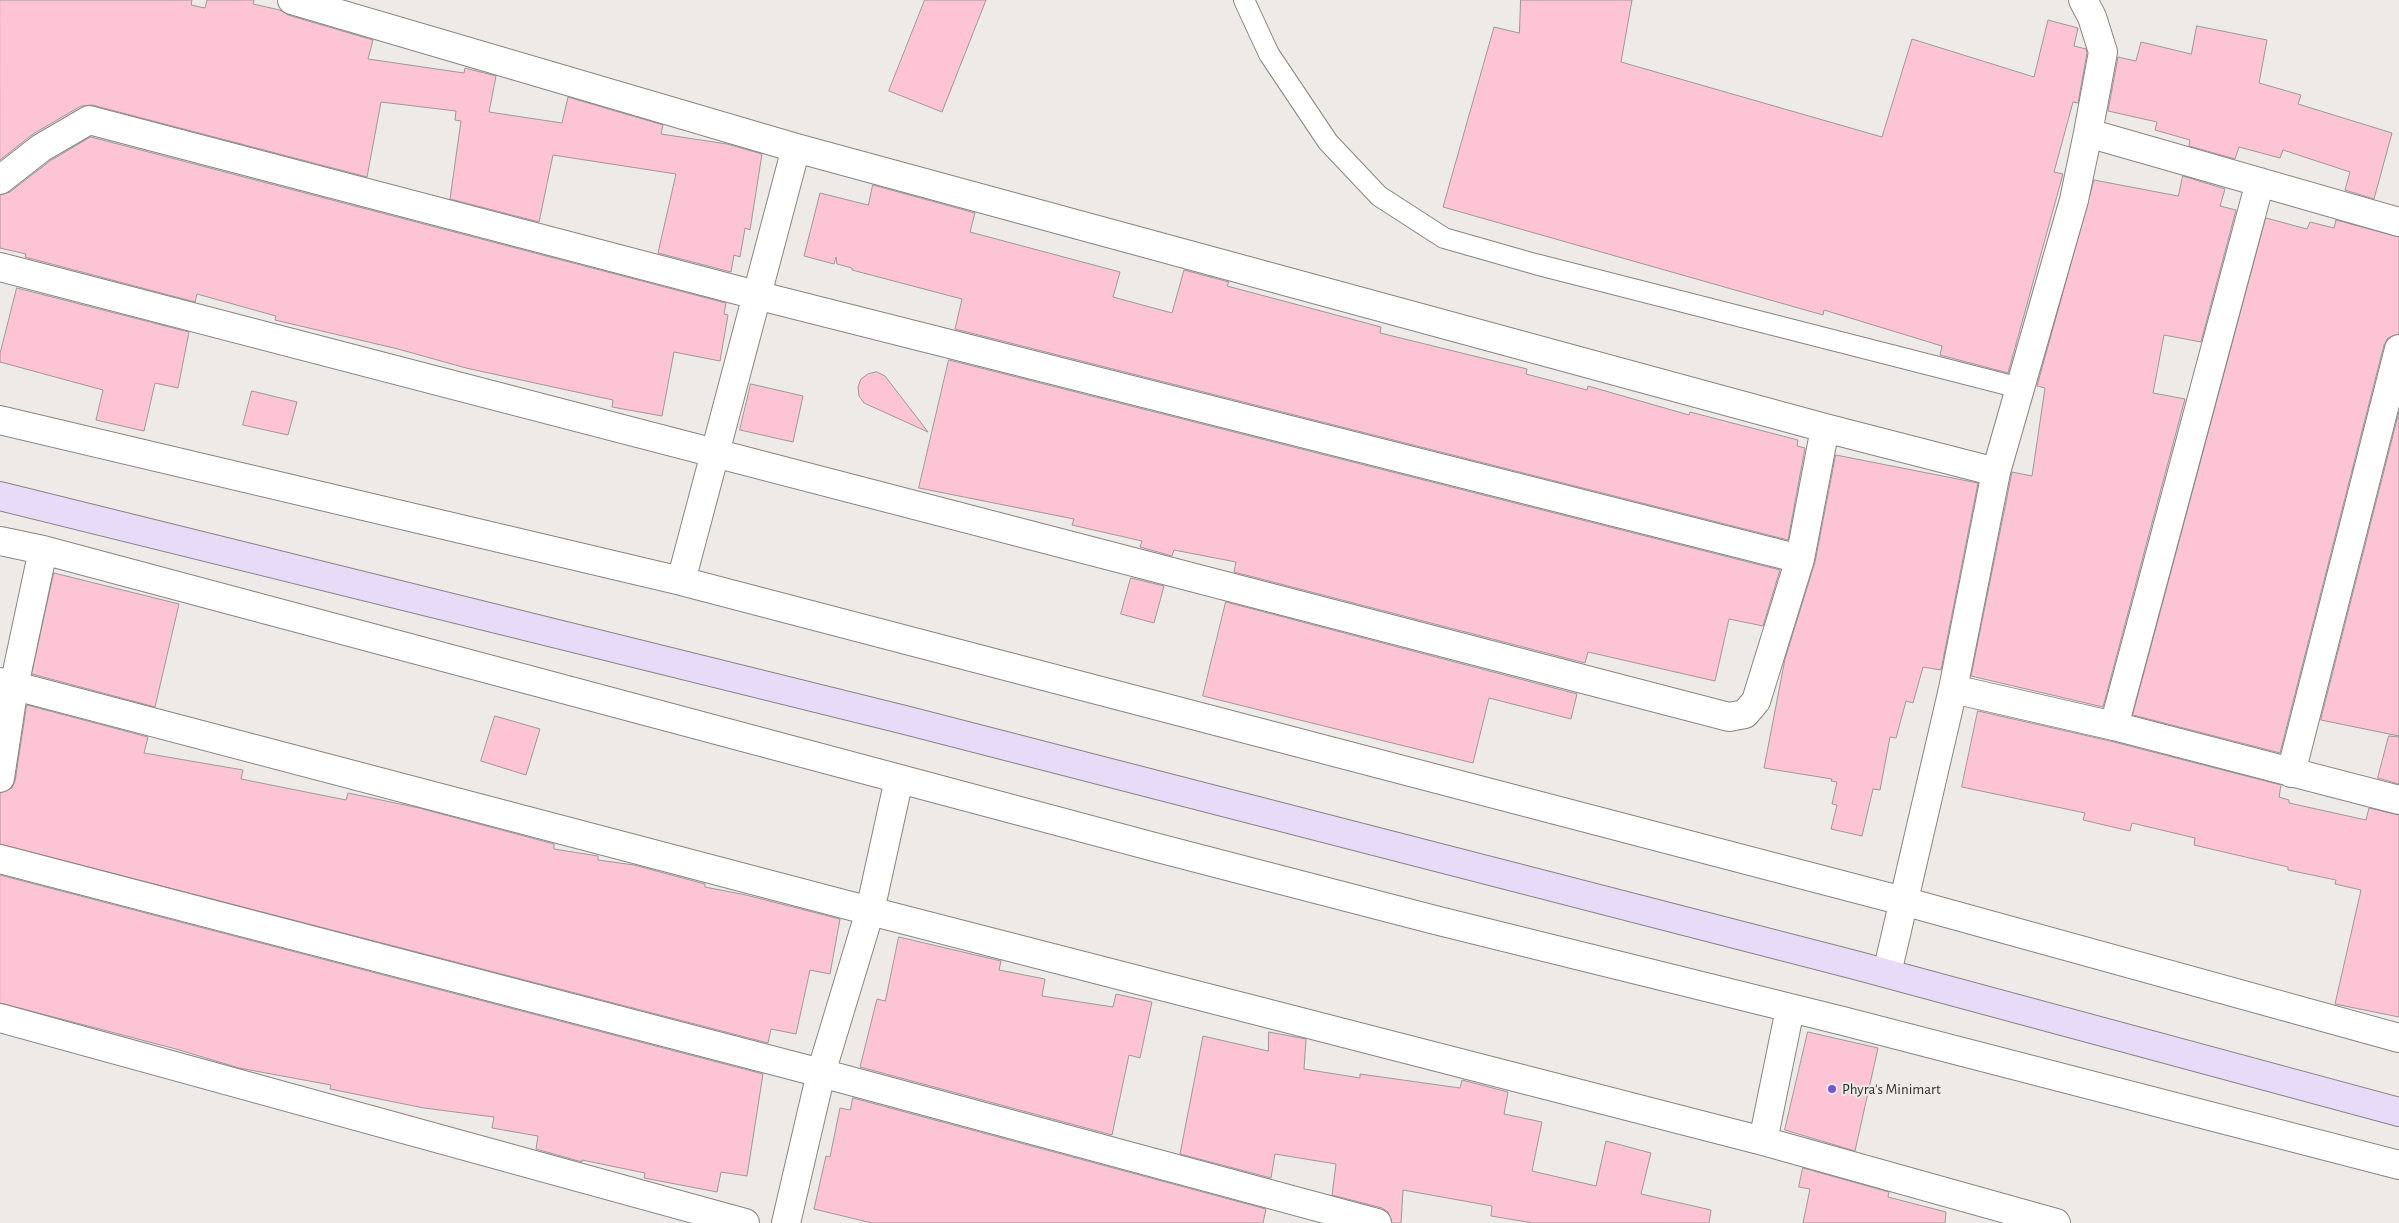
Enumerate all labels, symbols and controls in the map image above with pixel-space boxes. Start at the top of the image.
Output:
place label: Phyra's Minimart [1842,1080,1941,1098]
marker: Phyra's Minimart [1826,1083,1838,1095]

